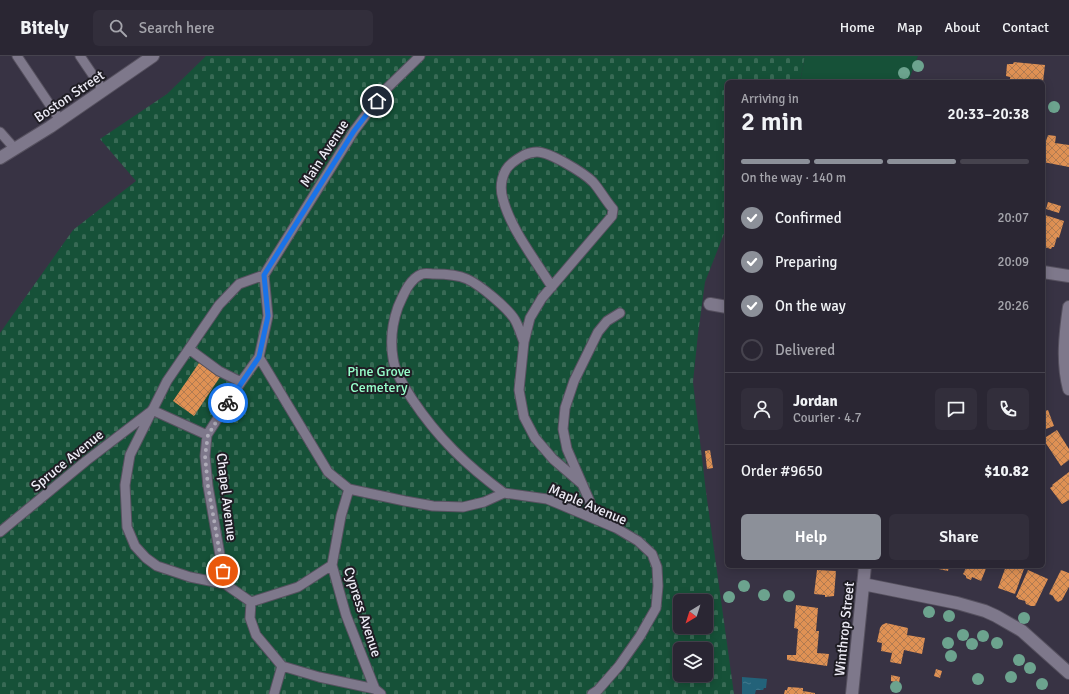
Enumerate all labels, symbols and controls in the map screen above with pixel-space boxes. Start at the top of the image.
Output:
search box [93,10,373,46]
text: Bitely [20,16,69,40]
icon: search [107,17,129,39]
text: Search here [139,19,214,37]
text: Home [840,19,875,36]
text: Map [897,19,922,36]
text: About [944,19,980,36]
text: Contact [1002,19,1049,36]
street label: Boston Street [31,67,108,126]
pin [360,84,394,118]
icon: home [366,90,388,112]
text: Arriving in [741,91,799,107]
text: 20:33–20:38 [948,105,1029,123]
text: 2 min [741,106,803,138]
street label: Main Avenue [296,116,352,190]
text: On the way · 140 m [741,170,846,186]
icon: check [741,207,763,229]
text: Confirmed [775,209,842,227]
text: 20:07 [997,210,1029,226]
icon: check [741,251,763,273]
text: Preparing [775,253,838,271]
text: 20:09 [997,254,1029,270]
icon: check [741,295,763,317]
text: On the way [775,297,846,315]
text: 20:26 [997,298,1029,314]
text: Delivered [775,341,835,359]
park label: Pine Grove Cemetery [347,363,411,396]
courier [208,383,248,423]
button: person [741,388,783,430]
button: chat [935,388,977,430]
button: phone [987,388,1029,430]
icon: bike [217,392,239,414]
text: Jordan [793,392,838,410]
text: Courier · 4.7 [793,410,862,426]
street label: Spruce Avenue [28,426,107,495]
street label: Chapel Avenue [213,452,240,542]
text: Order #9650 [741,462,823,480]
text: $10.82 [984,462,1029,480]
street label: Maple Avenue [546,480,630,529]
button: Help [741,514,881,560]
button: Share [889,514,1029,560]
pin [206,554,240,588]
icon: bag [212,560,234,582]
street label: Cypress Avenue [340,565,385,659]
street label: Winthrop Street [831,581,858,677]
north arrow [673,594,713,634]
map controls [673,594,713,682]
button: layers [673,642,713,682]

